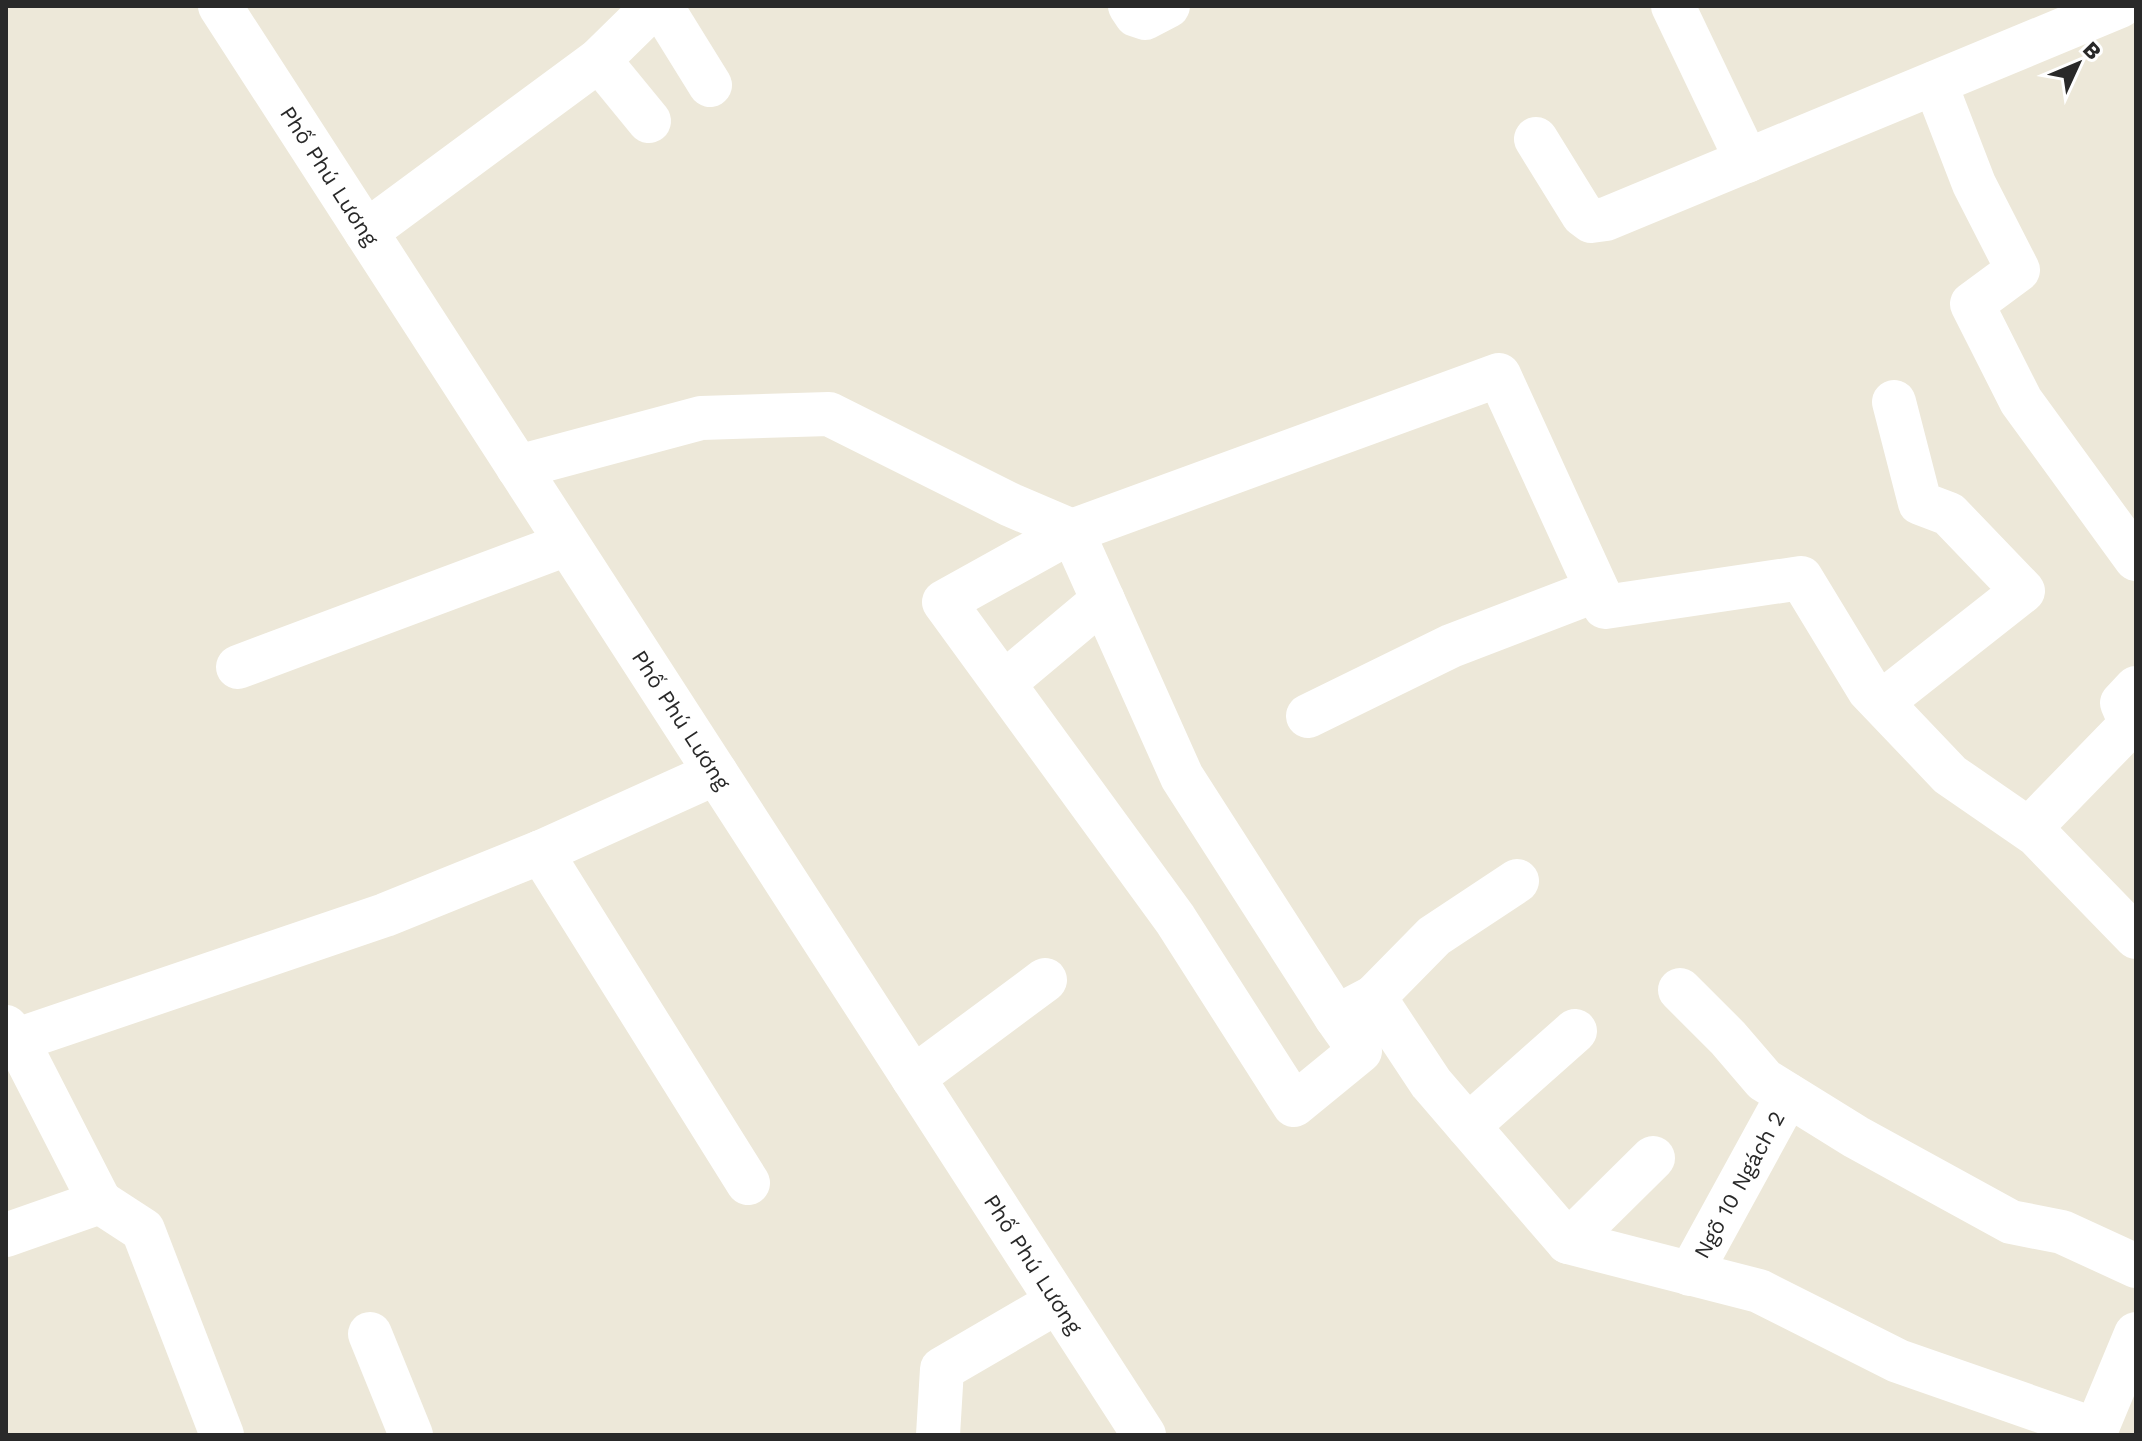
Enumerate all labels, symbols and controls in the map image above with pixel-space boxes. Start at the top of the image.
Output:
north arrow [2038,24,2118,104]
text: B [2078,36,2106,65]
street label: Phố Phú Lương [275,101,384,250]
street label: Phố Phú Lương [627,645,736,794]
street label: Ngõ 10 Ngách 2 [1689,1107,1789,1262]
street label: Phố Phú Lương [979,1190,1088,1339]

